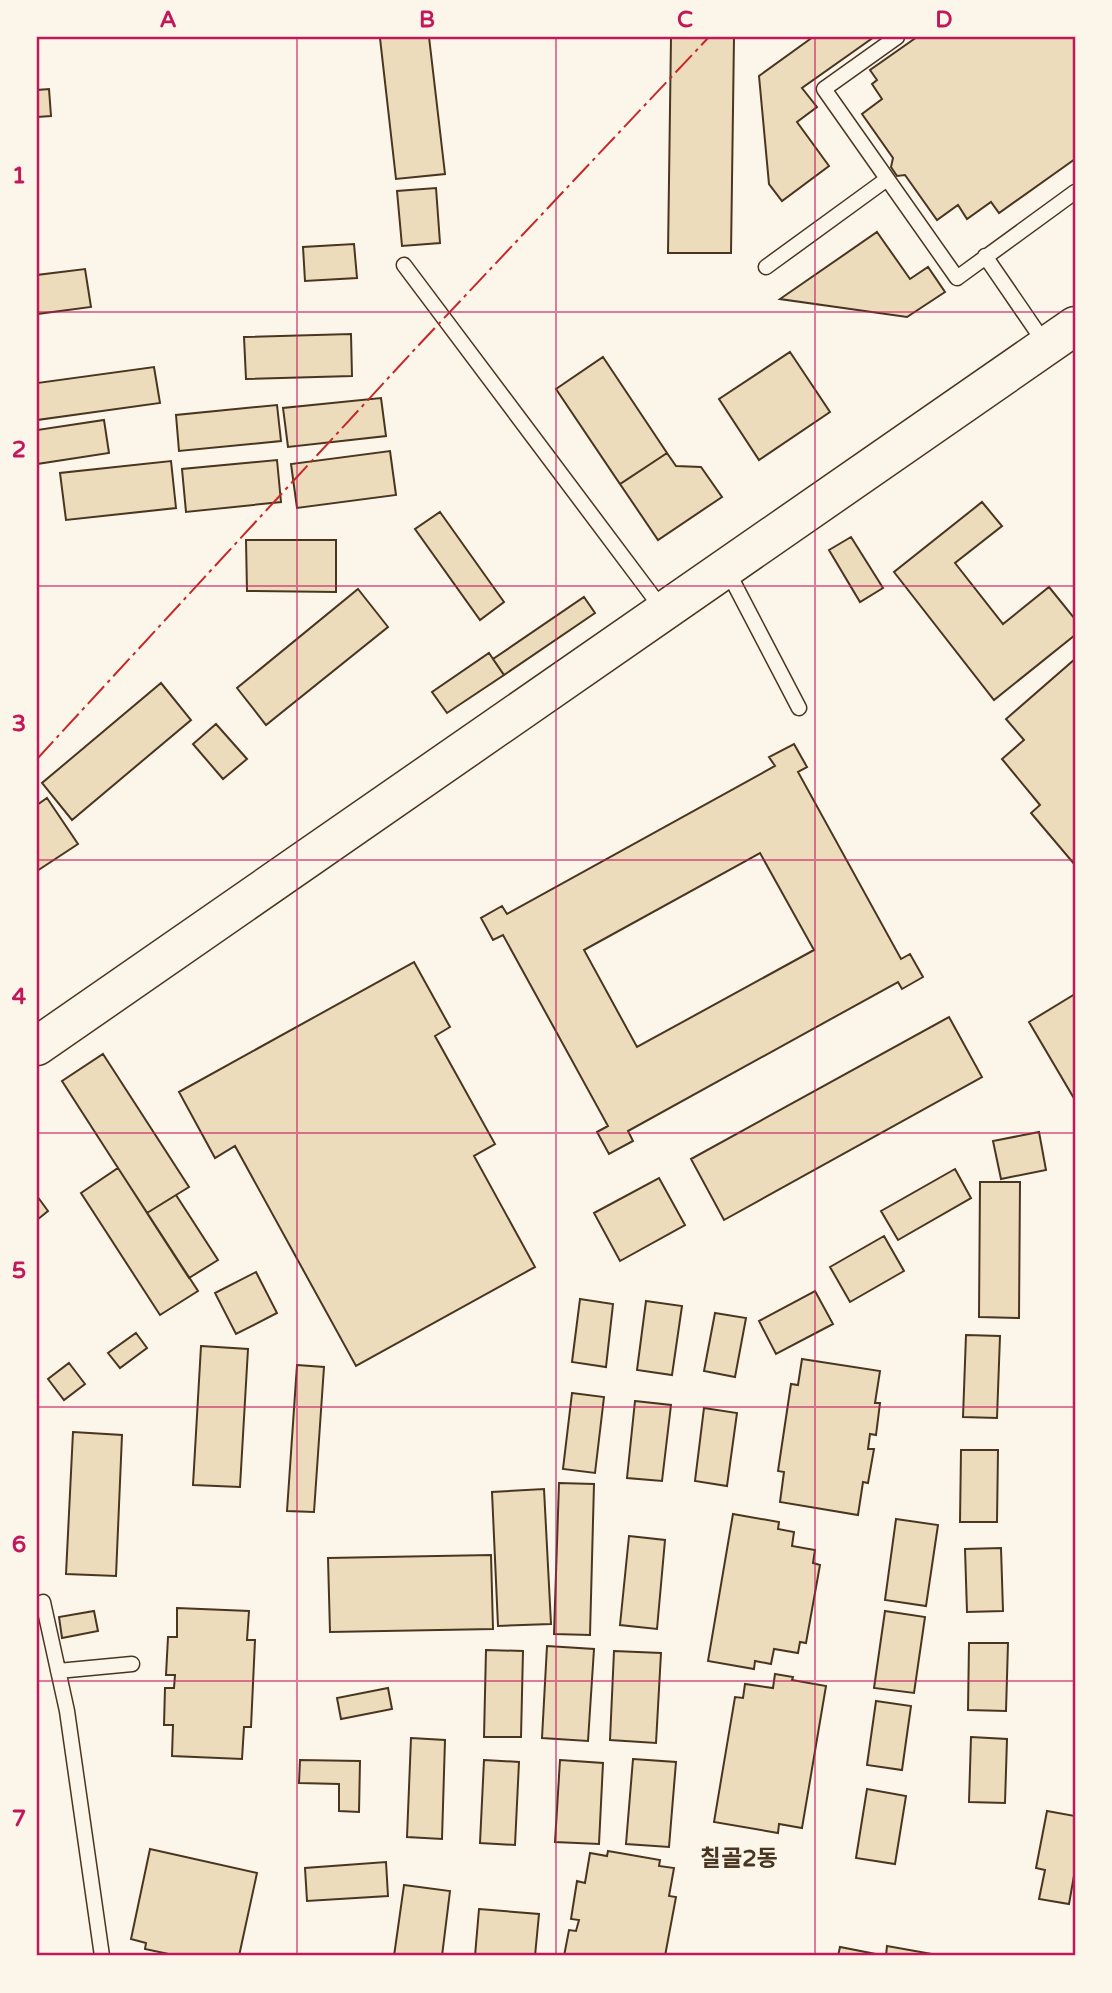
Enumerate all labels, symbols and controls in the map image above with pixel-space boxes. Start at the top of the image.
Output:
text: A [159,6,177,34]
text: B [419,6,435,34]
text: C [677,6,693,34]
text: D [935,6,953,34]
text: 1 [12,162,26,190]
text: 2 [12,436,26,464]
text: 3 [12,710,26,738]
text: 4 [12,983,27,1011]
text: 5 [12,1257,26,1285]
text: 6 [12,1531,26,1559]
text: 7 [12,1805,26,1833]
district label: 칠골2동 [700,1845,778,1873]

